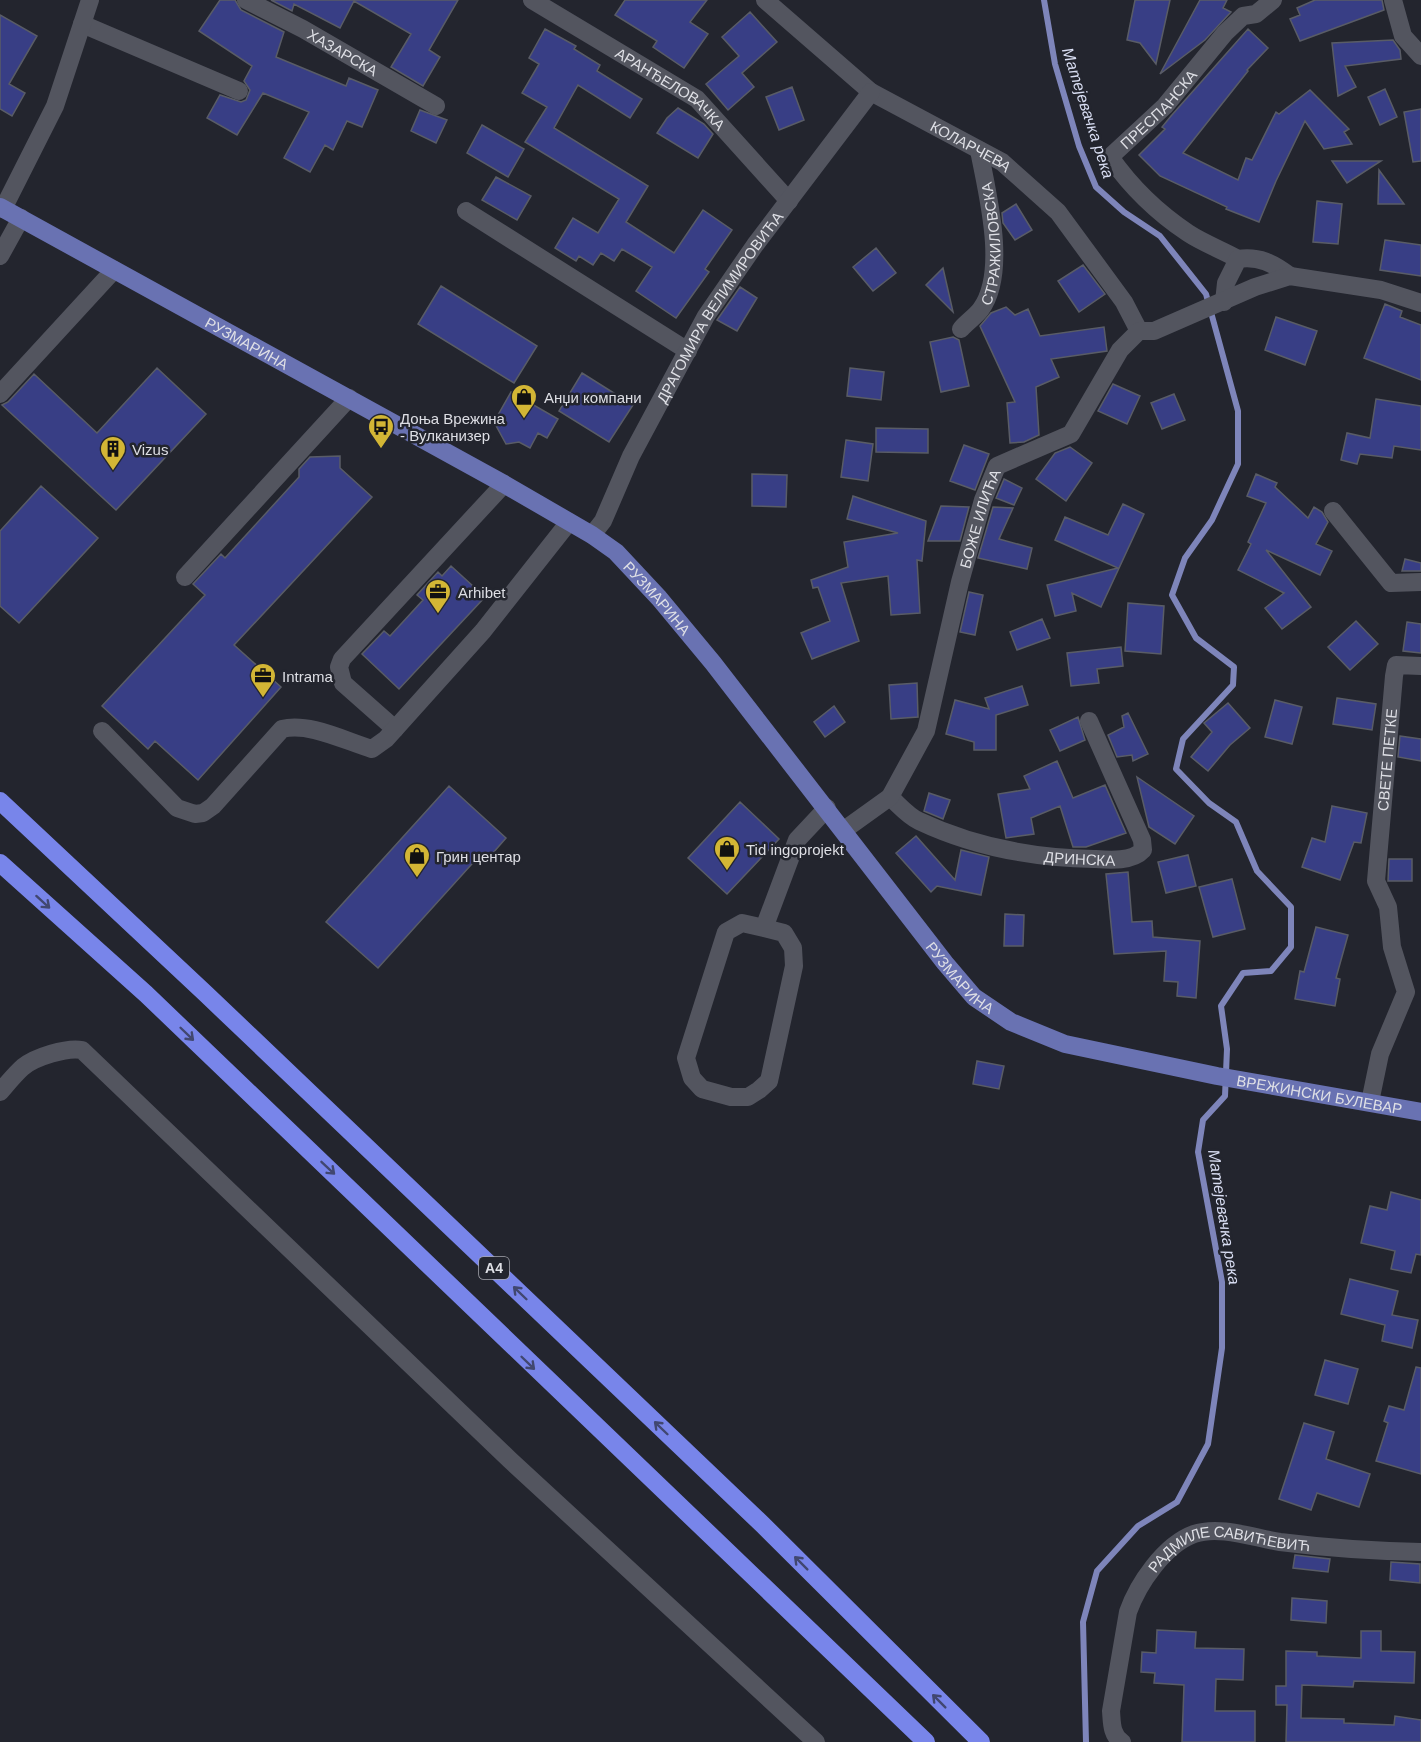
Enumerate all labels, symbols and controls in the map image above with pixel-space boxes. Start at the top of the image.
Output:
street label: ХАЗАРСКА [305,25,381,79]
street label: АРАНЂЕЛОВАЧКА [613,44,729,133]
water label: Матејевачка река [1059,46,1117,181]
street label: ПРЕСПАНСКА [1116,66,1200,152]
street label: КОЛАРЧЕВА [928,117,1015,175]
street label: СТРАЖИЛОВСКА [977,181,1003,308]
street label: ДРАГОМИРА ВЕЛИМИРОВИЋА [653,208,786,406]
street label: РУЗМАРИНА [203,313,292,372]
shop icon: Анџи компани [509,382,539,420]
place label: Анџи компани [544,389,642,406]
place label: Доња Врежина - Вулканизер [400,410,506,444]
bus stop icon: Доња Врежина - Вулканизер [366,412,396,450]
building icon: Vizus [98,434,128,472]
place label: Vizus [132,441,168,458]
street label: БОЖЕ ИЛИЋА [956,466,1003,570]
street label: РУЗМАРИНА [621,558,694,638]
office icon: Arhibet [423,577,453,615]
place label: Arhibet [458,584,506,601]
office icon: Intrama [248,661,278,699]
place label: Intrama [282,668,334,685]
street label: СВЕТЕ ПЕТКЕ [1374,708,1400,812]
shop icon: Tid ingoprojekt [712,834,742,872]
shop icon: Грин центар [402,841,432,879]
place label: Tid ingoprojekt [746,841,845,858]
street label: ДРИНСКА [1043,847,1115,868]
place label: Грин центар [436,848,521,865]
one-way arrow [35,895,50,909]
street label: РУЗМАРИНА [923,938,997,1017]
one-way arrow [179,1027,194,1041]
street label: ВРЕЖИНСКИ БУЛЕВАР [1235,1071,1404,1117]
water label: Матејевачка река [1205,1148,1243,1286]
one-way arrow [320,1161,335,1175]
road number: A4 [479,1257,509,1279]
one-way arrow [512,1286,527,1300]
one-way arrow [521,1356,536,1370]
one-way arrow [653,1420,668,1435]
street label: РАДМИЛЕ САВИЋЕВИЋ [1144,1522,1311,1575]
one-way arrow [794,1556,809,1570]
one-way arrow [932,1693,947,1708]

